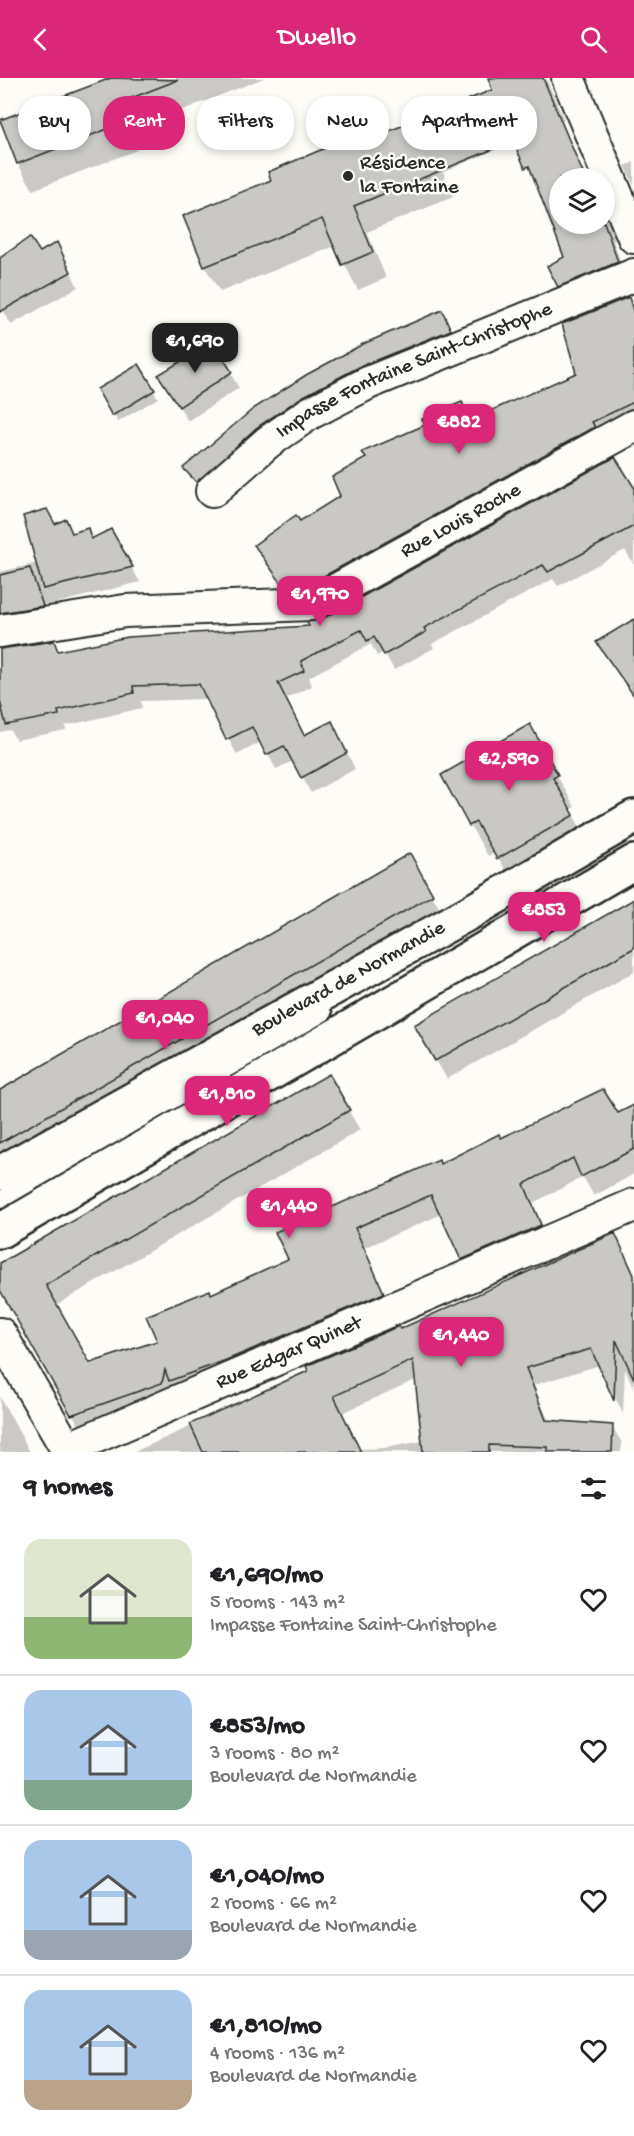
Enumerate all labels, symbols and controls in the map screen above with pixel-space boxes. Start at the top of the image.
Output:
icon: back [24,23,57,56]
text: Dwello [278,23,356,55]
icon: search [577,23,610,56]
chip: Buy [18,96,91,150]
chip: Rent [103,96,185,150]
chip: Filters [197,96,294,150]
chip: New [306,96,389,150]
chip: Apartment [401,96,537,150]
place label: Résidence la Fontaine [360,152,460,201]
map controls [549,168,615,234]
button: layers [549,168,615,234]
marker: Résidence la Fontaine [341,169,355,183]
street label: Impasse Fontaine Saint-Christophe [272,297,557,445]
pin: €1,690 [146,323,244,374]
text: €1,690 [166,331,224,354]
pin: €882 [423,404,495,455]
text: €882 [437,412,481,435]
street label: Rue Louis Roche [396,478,527,565]
pin: €1,970 [271,576,369,627]
text: €1,970 [291,584,349,607]
pin: €2,590 [460,741,558,792]
text: €2,590 [479,749,539,772]
pin: €853 [508,892,580,943]
text: €853 [522,900,566,923]
street label: Boulevard de Normandie [247,915,451,1044]
pin: €1,040 [116,1000,214,1051]
text: €1,040 [136,1008,194,1031]
pin: €1,810 [178,1076,276,1127]
text: €1,810 [199,1084,255,1107]
pin: €1,440 [240,1188,338,1239]
text: €1,440 [261,1196,317,1219]
street label: Rue Edgar Quinet [213,1310,368,1396]
pin: €1,440 [412,1317,510,1368]
text: €1,440 [433,1325,489,1348]
icon: filters [577,1472,610,1505]
text: 9 homes [24,1473,112,1504]
text: €1,690/mo [210,1561,323,1592]
icon: home [72,1563,144,1635]
icon: heart [577,1583,610,1616]
text: 5 rooms · 143 m² [210,1592,345,1615]
text: Impasse Fontaine Saint-Christophe [210,1615,497,1638]
text: €853/mo [210,1712,305,1743]
icon: home [72,1714,144,1786]
icon: heart [577,1734,610,1767]
text: 3 rooms · 80 m² [210,1743,339,1766]
text: Boulevard de Normandie [210,1766,417,1789]
text: €1,040/mo [210,1862,324,1893]
icon: home [72,1864,144,1936]
icon: heart [577,1884,610,1917]
text: 2 rooms · 66 m² [210,1893,337,1916]
text: Boulevard de Normandie [210,1916,417,1939]
text: €1,810/mo [210,2012,322,2043]
icon: home [72,2014,144,2086]
icon: heart [577,2034,610,2067]
text: 4 rooms · 136 m² [210,2043,345,2066]
text: Boulevard de Normandie [210,2066,417,2089]

